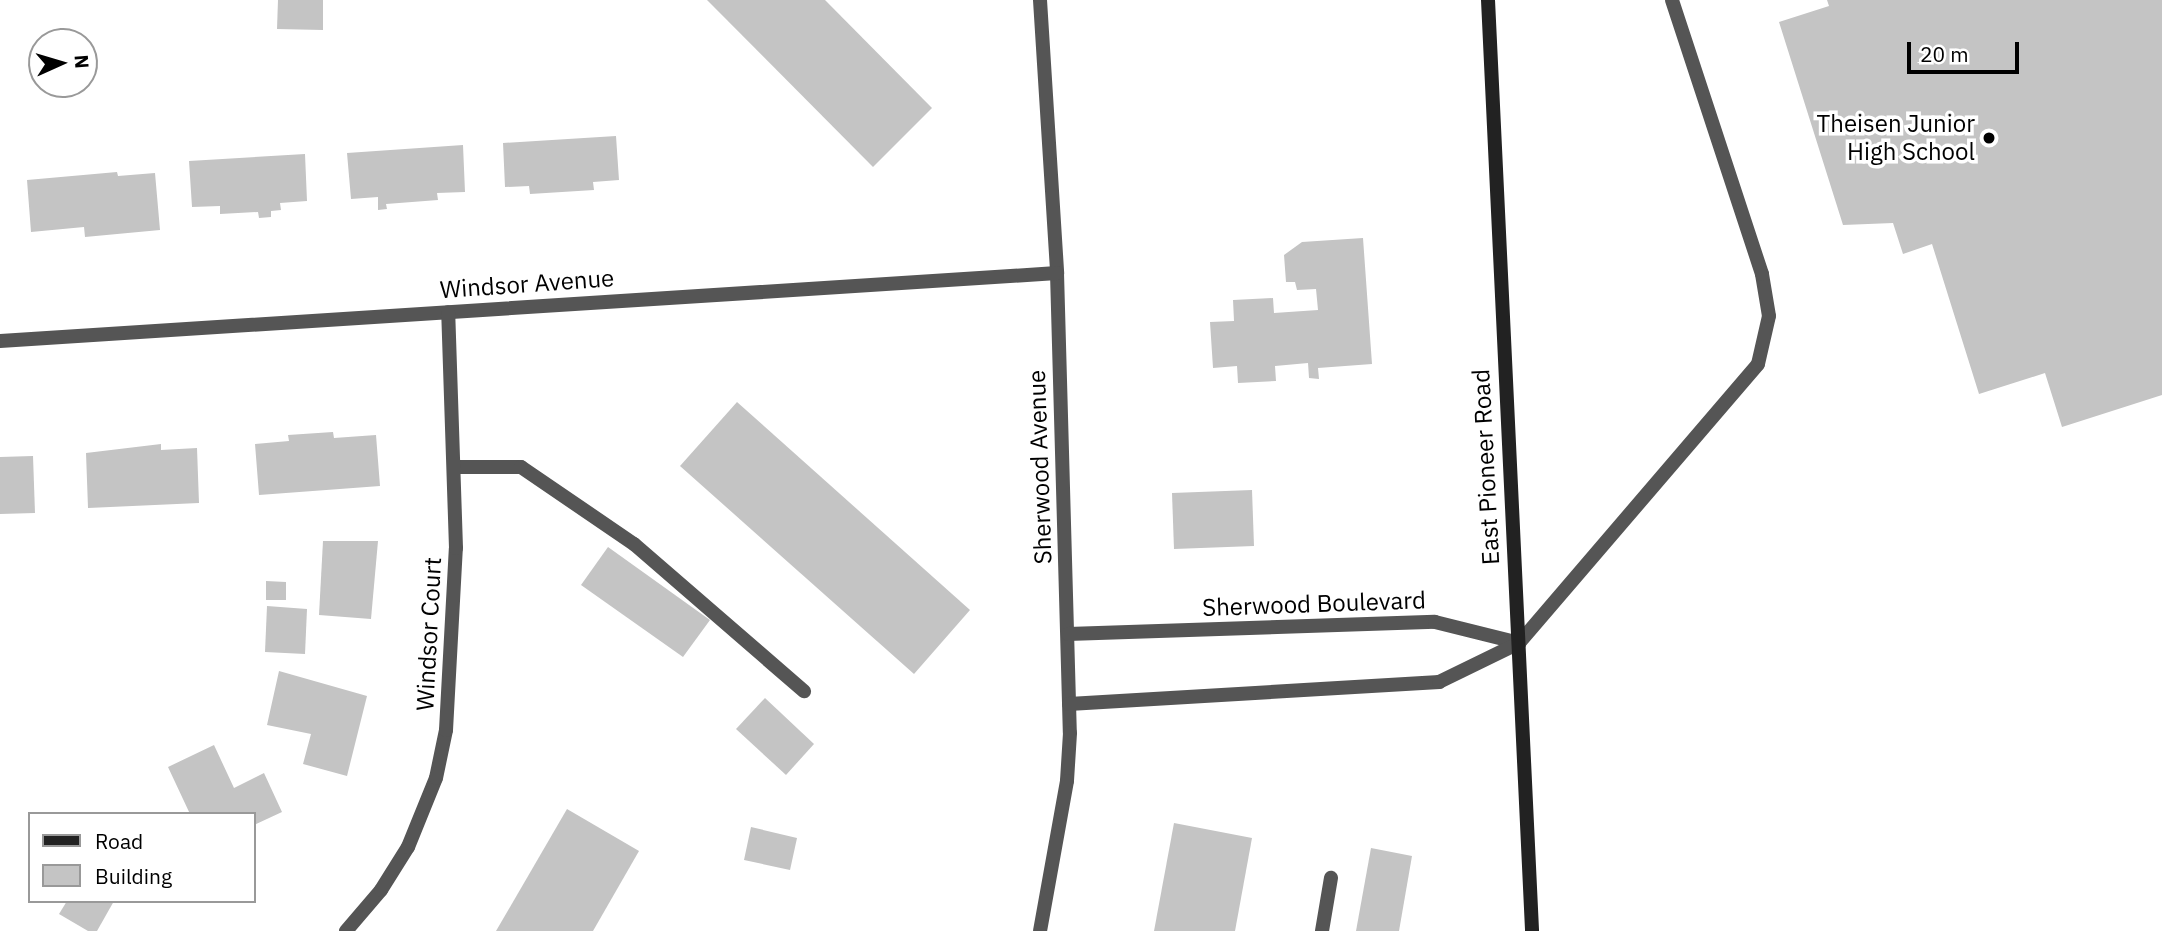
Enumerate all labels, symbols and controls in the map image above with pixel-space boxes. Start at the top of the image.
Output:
north arrow [28,28,98,98]
scale bar [1910,28,2022,72]
text: 20 m [1920,40,1969,68]
text: N [70,54,94,69]
place label: Theisen Junior High School [1817,110,1975,166]
marker: Theisen Junior High School [1981,130,1997,146]
street label: Windsor Avenue [439,264,615,304]
street label: East Pioneer Road [1466,368,1506,566]
street label: Sherwood Avenue [1022,369,1058,565]
street label: Windsor Court [411,556,447,712]
street label: Sherwood Boulevard [1202,586,1426,622]
legend [28,812,256,903]
text: Road [95,827,143,855]
text: Building [95,862,172,890]

